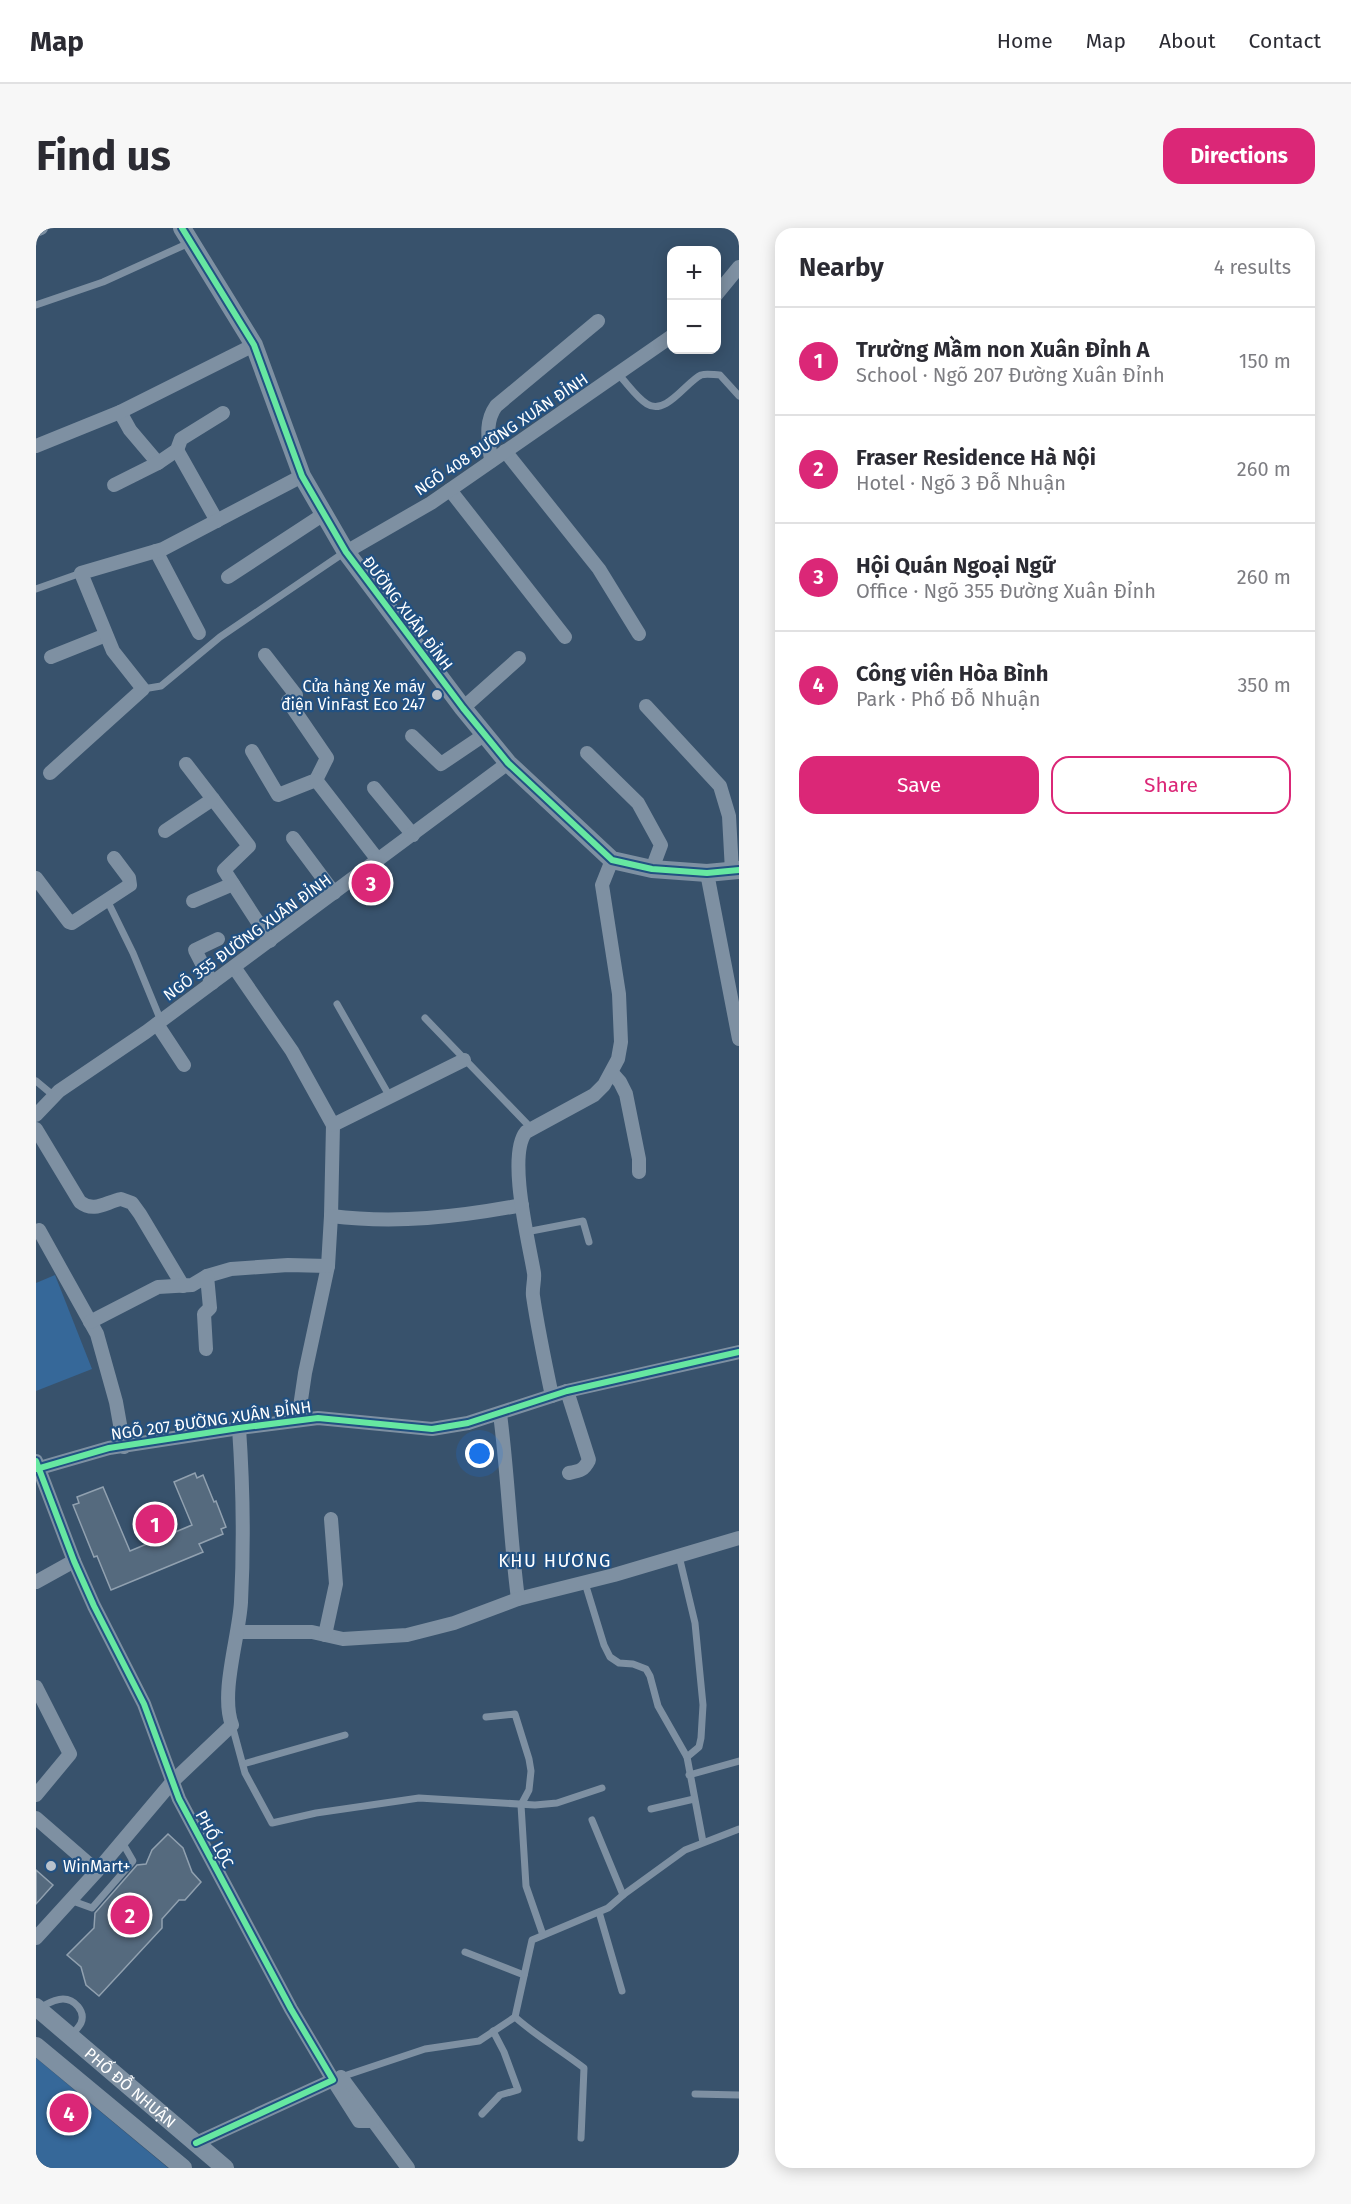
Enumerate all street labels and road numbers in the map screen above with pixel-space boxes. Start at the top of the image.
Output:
street label: NGÕ 408 ĐƯỜNG XUÂN ĐỈNH [410,368,592,500]
street label: ĐƯỜNG XUÂN ĐỈNH [358,551,458,674]
street label: NGÕ 355 ĐƯỜNG XUÂN ĐỈNH [159,869,335,1005]
street label: NGÕ 207 ĐƯỜNG XUÂN ĐỈNH [109,1395,313,1444]
street label: PHỐ LỘC [191,1806,240,1871]
street label: PHỐ ĐỖ NHUẬN [81,2044,180,2132]

